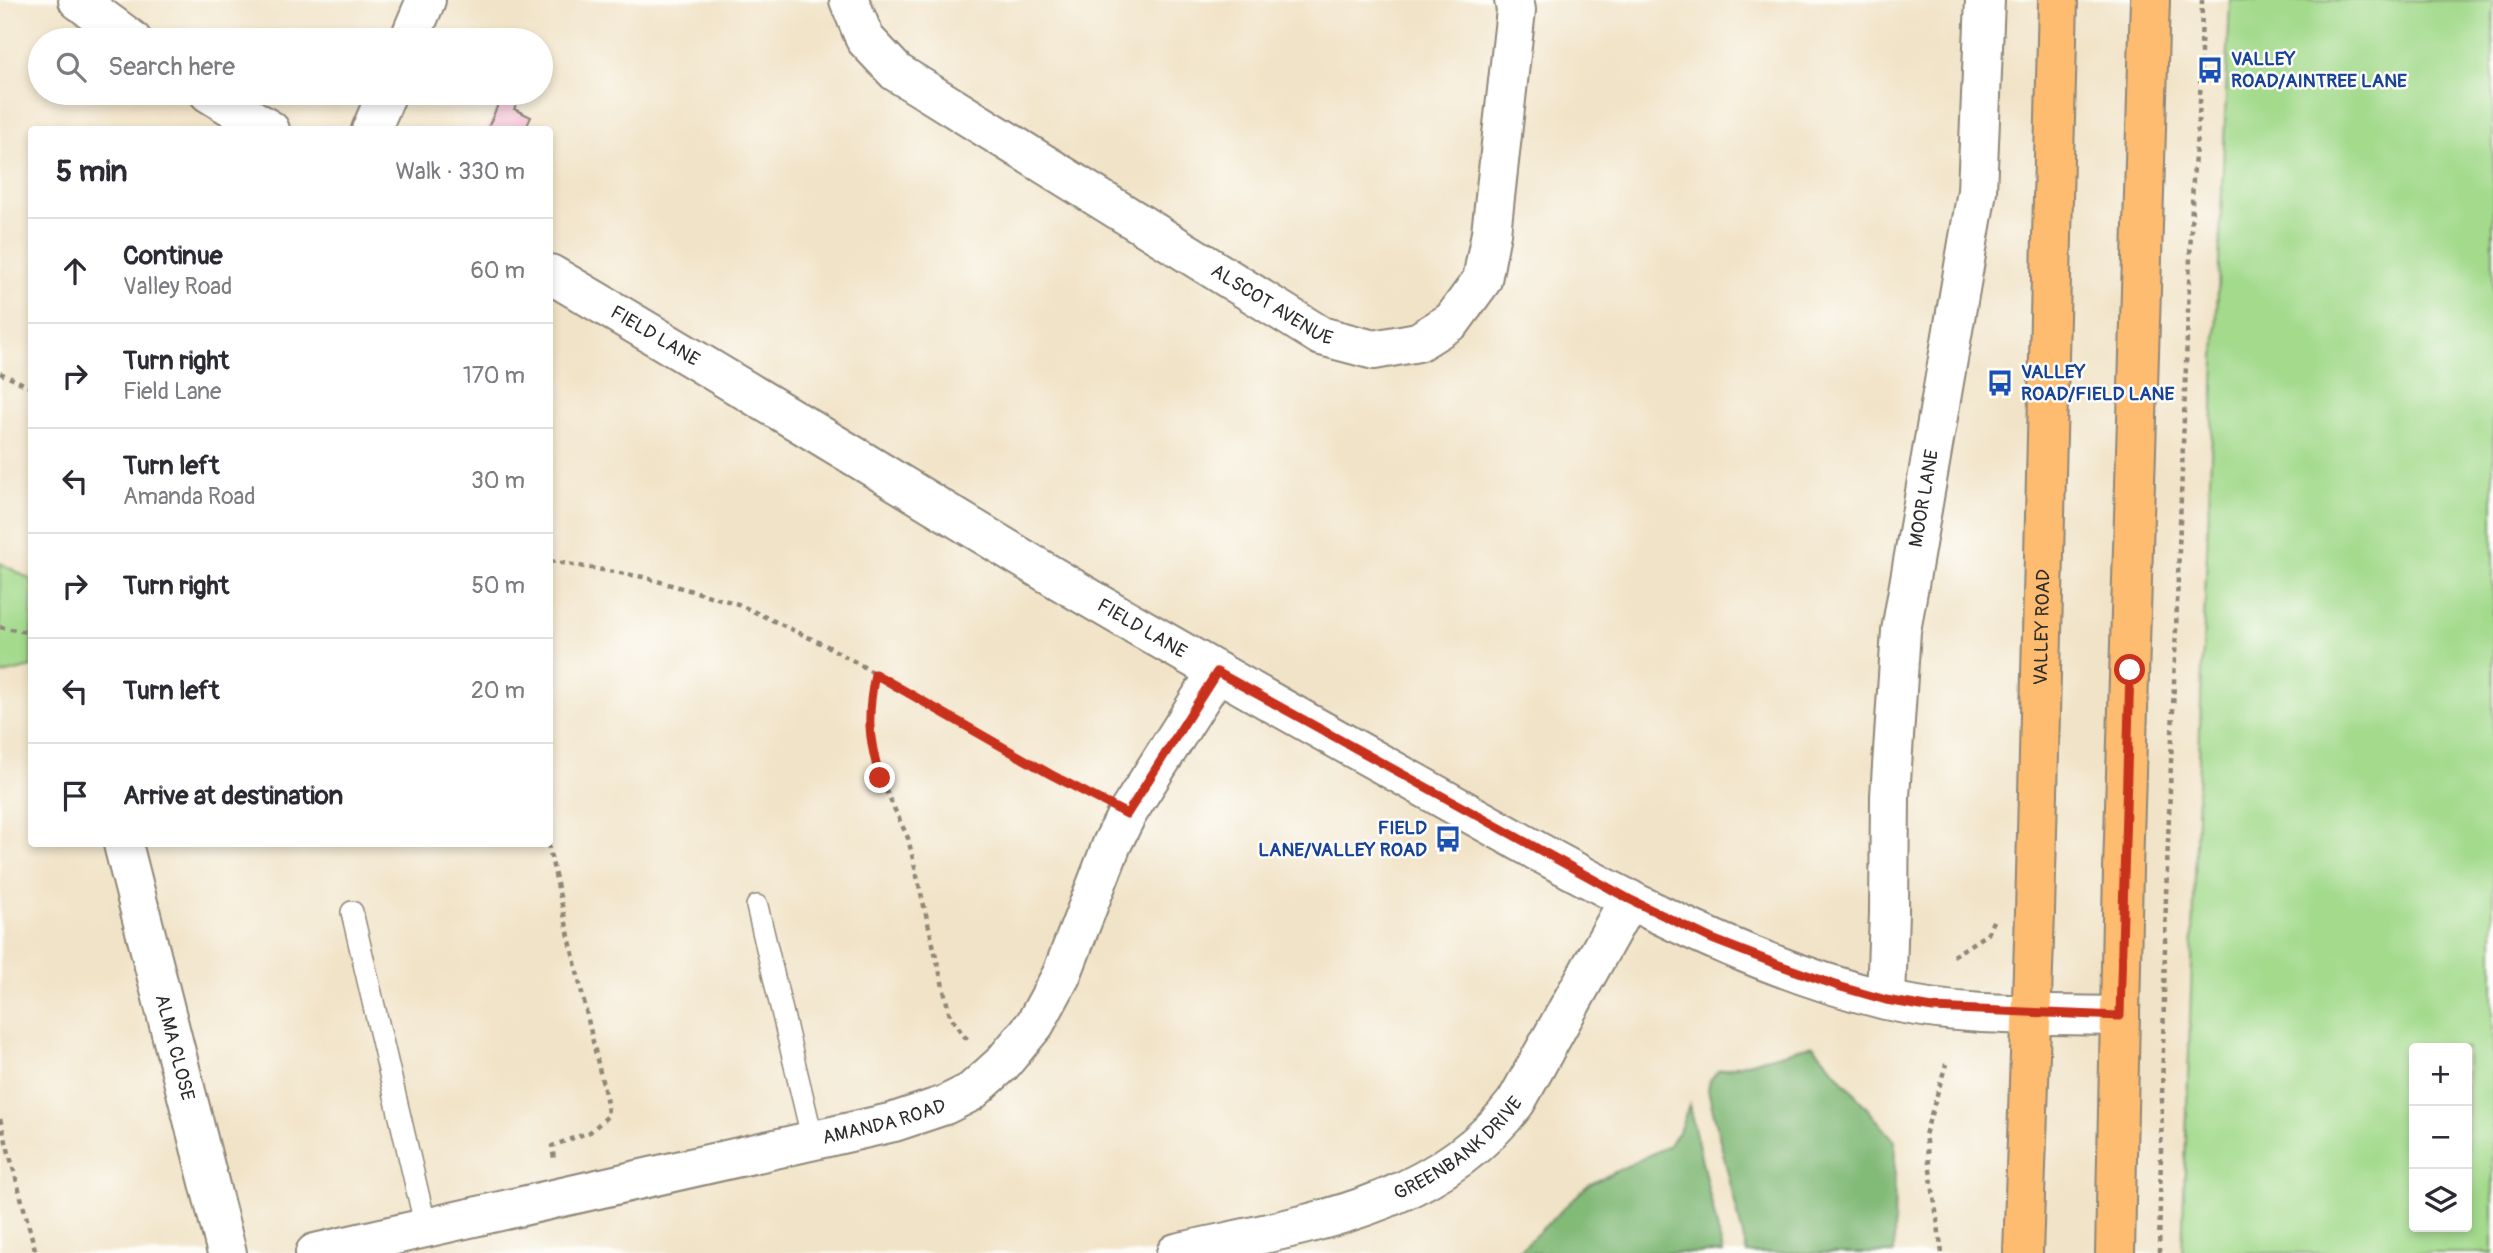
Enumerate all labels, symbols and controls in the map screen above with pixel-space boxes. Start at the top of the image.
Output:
search box [28,28,553,105]
place label: VALLEY ROAD/AINTREE LANE [2231,47,2407,93]
icon: search [52,48,90,86]
text: Search here [108,51,235,83]
bus stop icon: VALLEY ROAD/AINTREE LANE [2195,55,2225,85]
text: 5 min [56,153,127,190]
text: Walk · 330 m [395,157,525,186]
text: Continue [123,240,223,272]
icon: ahead [56,252,94,290]
text: 60 m [470,256,525,285]
street label: ALSCOT AVENUE [1207,259,1335,351]
text: Valley Road [123,272,232,301]
street label: FIELD LANE [606,300,704,372]
text: Turn right [123,345,229,377]
icon: right [56,357,94,395]
place label: VALLEY ROAD/FIELD LANE [2021,360,2174,406]
text: 170 m [463,361,525,390]
bus stop icon: VALLEY ROAD/FIELD LANE [1985,368,2015,398]
text: Field Lane [123,377,221,406]
street label: MOOR LANE [1904,448,1944,549]
text: Turn left [123,450,219,482]
icon: left [56,462,94,500]
text: 30 m [471,466,525,495]
text: Amanda Road [123,482,256,511]
icon: right [56,567,94,605]
street label: VALLEY ROAD [2029,569,2056,686]
text: Turn right [123,570,229,602]
text: 50 m [471,571,525,600]
street label: FIELD LANE [1093,593,1191,664]
route start [2114,654,2145,685]
icon: left [56,672,94,710]
text: Turn left [123,675,219,707]
text: 20 m [471,676,525,705]
route end [864,762,895,793]
icon: arrive [56,777,94,815]
text: Arrive at destination [123,780,343,812]
place label: FIELD LANE/VALLEY ROAD [1258,816,1427,862]
bus stop icon: FIELD LANE/VALLEY ROAD [1433,824,1463,854]
street label: ALMA CLOSE [150,992,200,1103]
map controls [2409,1043,2472,1232]
button: + [2409,1043,2472,1106]
street label: GREENBANK DRIVE [1390,1092,1528,1205]
street label: AMANDA ROAD [820,1094,949,1150]
button: − [2409,1106,2472,1169]
button: layers [2409,1169,2472,1232]

